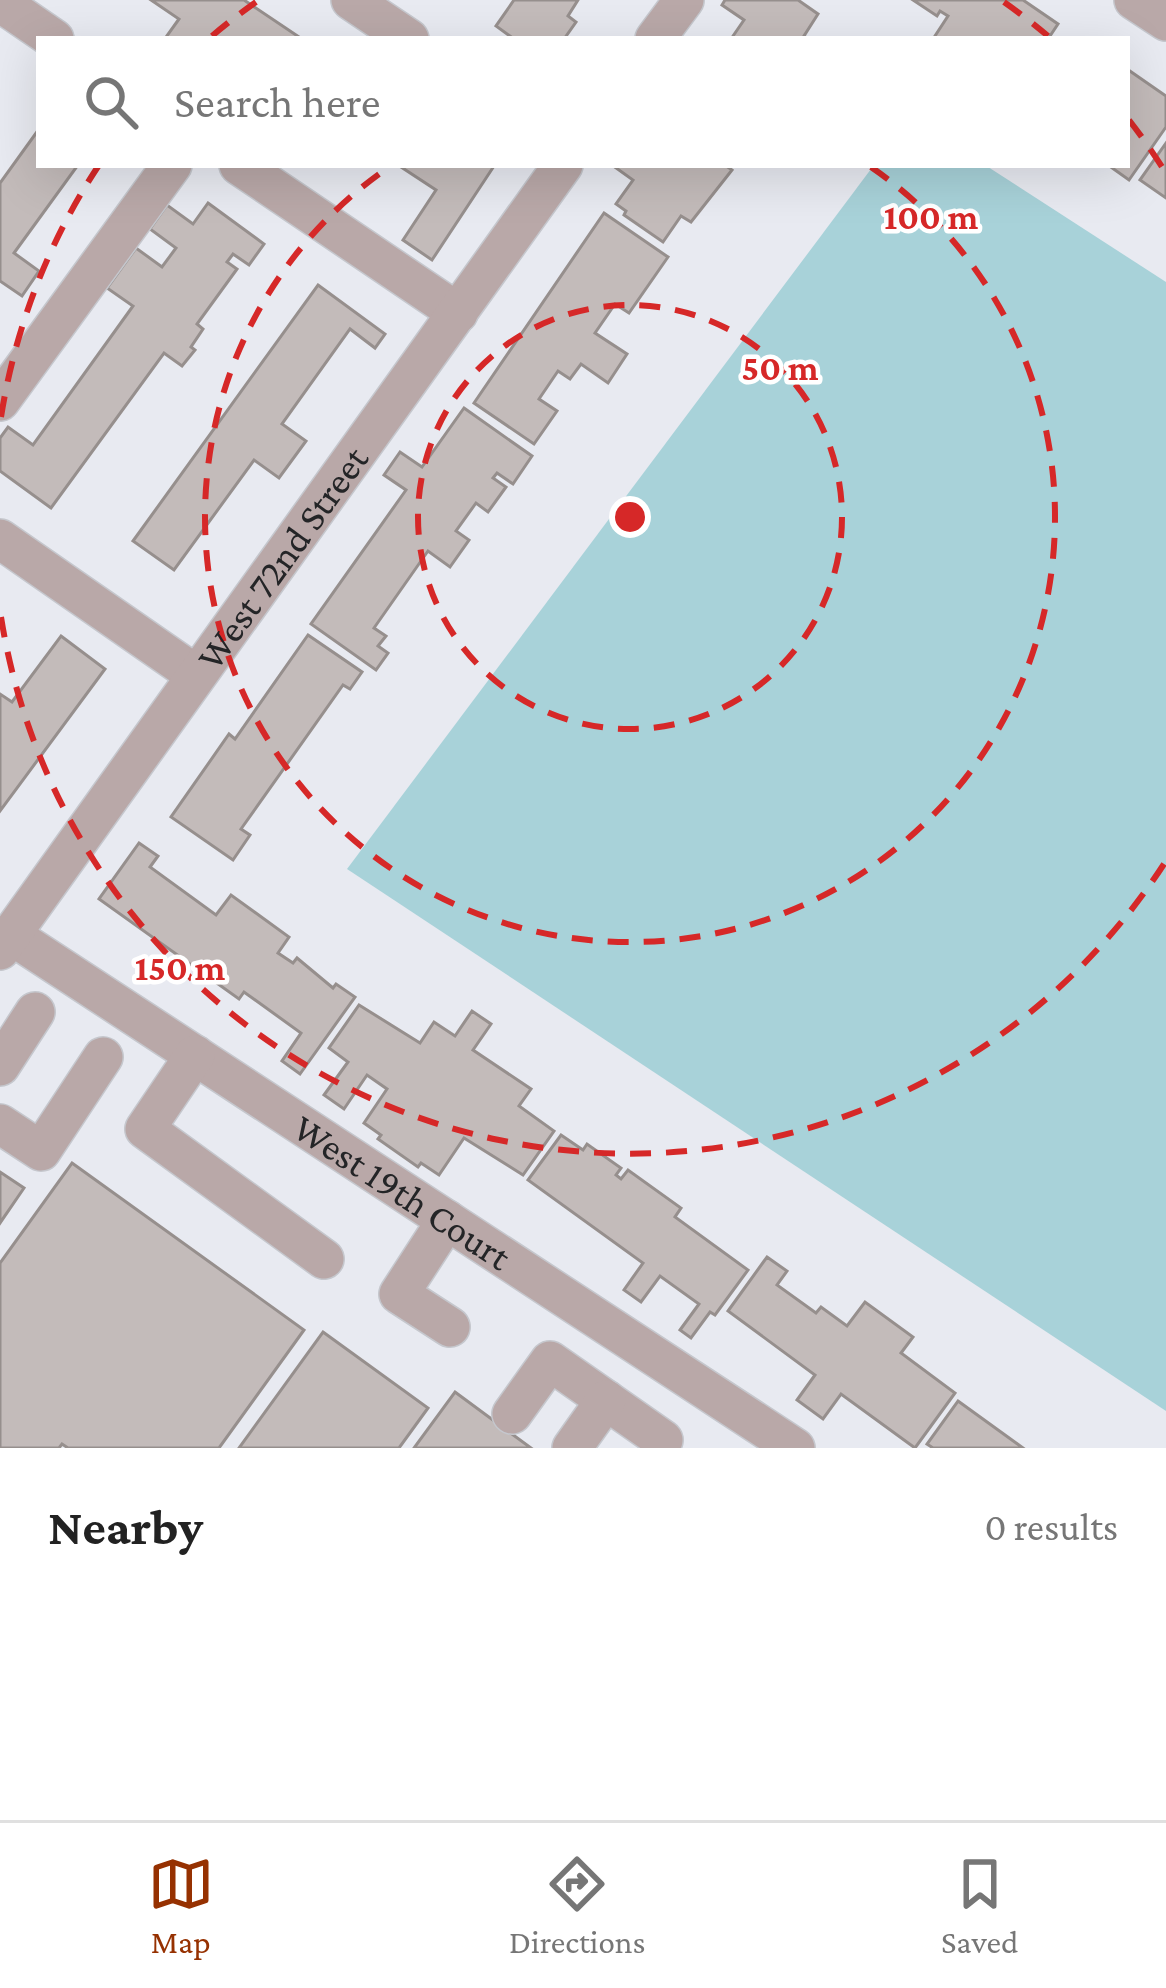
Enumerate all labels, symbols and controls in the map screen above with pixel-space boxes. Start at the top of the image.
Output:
search box [36,36,1130,168]
icon: search [78,69,144,135]
text: Search here [174,77,381,127]
text: 100 m [884,197,979,237]
text: 50 m [742,348,819,388]
street label: West 72nd Street [187,437,376,677]
centre of rings [609,496,651,538]
text: 150 m [135,948,226,988]
street label: West 19th Court [286,1105,520,1278]
text: Nearby [48,1498,203,1555]
text: 0 results [984,1505,1118,1548]
tab: Map [148,1851,214,1960]
tab: Directions [509,1851,646,1960]
tab: Saved [941,1851,1018,1960]

